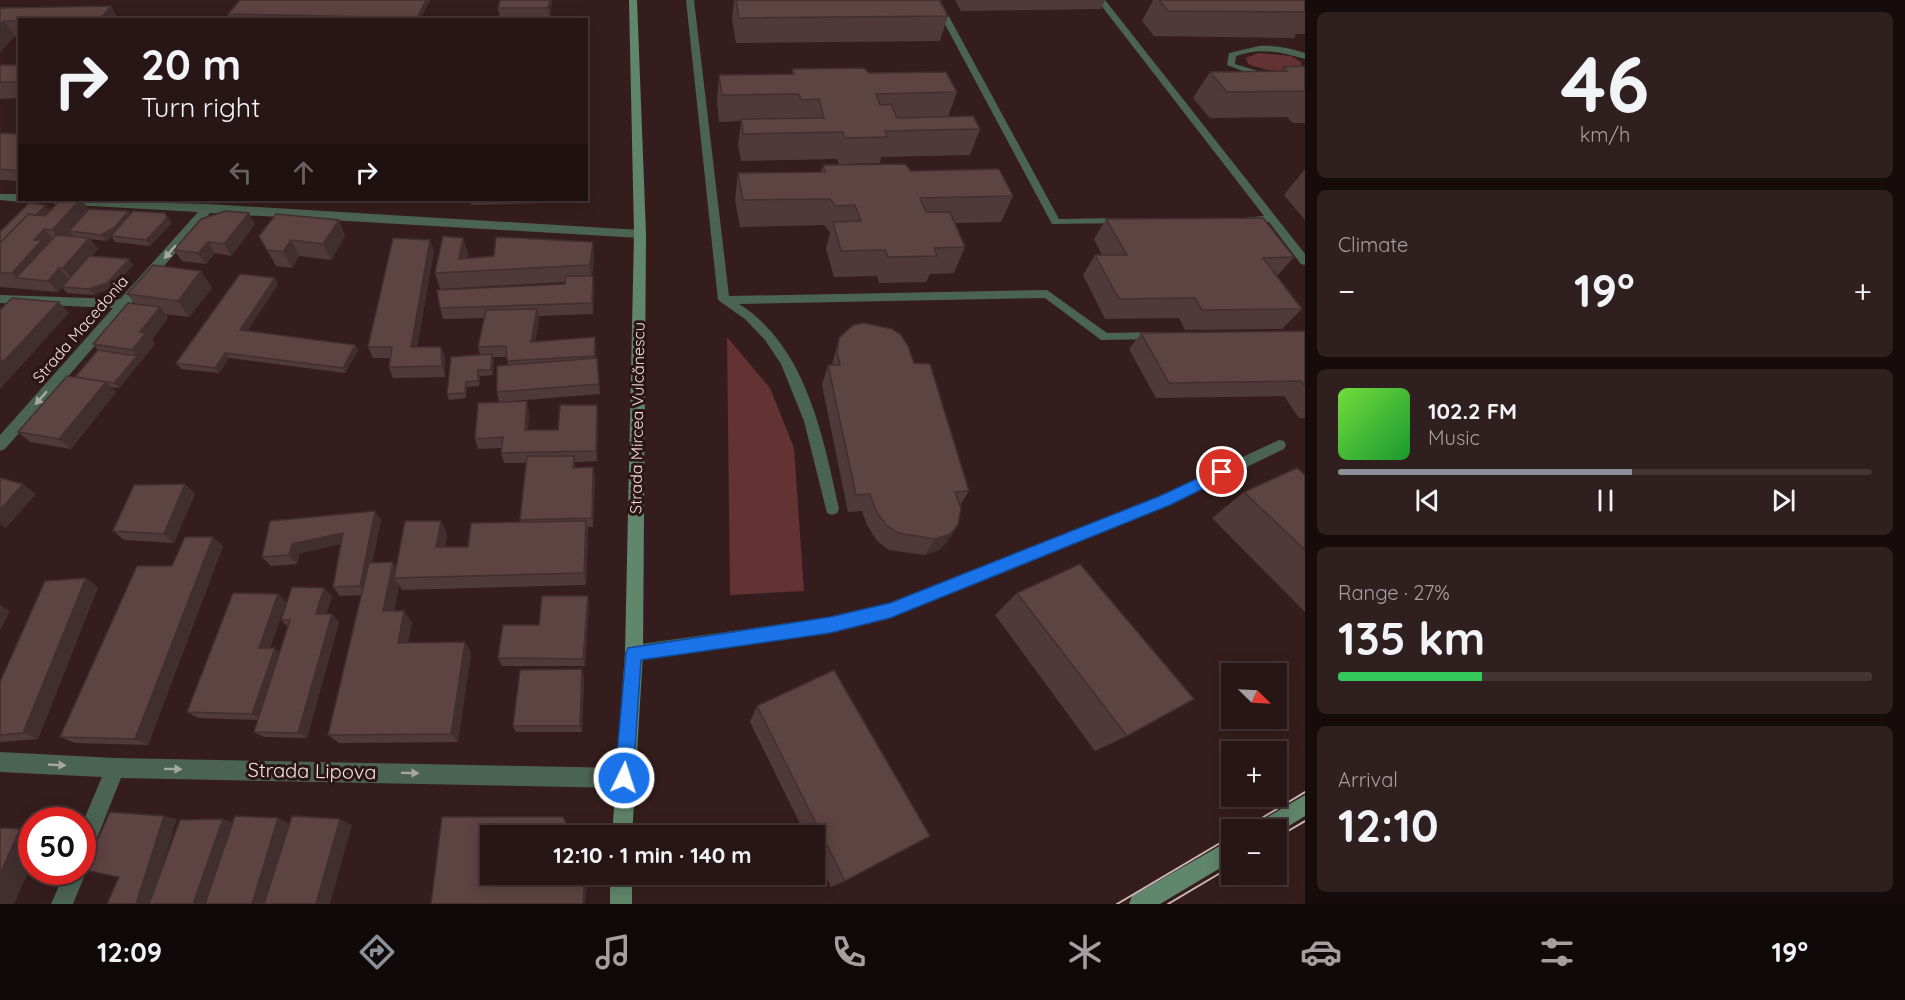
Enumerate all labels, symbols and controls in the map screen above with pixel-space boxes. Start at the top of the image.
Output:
text: 46 [1561,34,1650,132]
text: 20 m [141,38,241,91]
icon: right [42,42,120,120]
text: Turn right [141,90,260,124]
text: km/h [1580,122,1630,147]
icon: left [224,156,257,189]
icon: ahead [287,156,320,189]
icon: right [350,156,383,189]
text: Climate [1338,232,1408,257]
one-way arrow [164,244,177,259]
text: 19° [1574,262,1635,318]
text: − [1338,270,1355,311]
text: + [1853,270,1872,311]
street label: Strada Macedonia [28,271,132,387]
street label: Strada Mircea Vulcănescu [625,322,649,514]
one-way arrow [35,390,48,405]
text: 102.2 FM [1428,397,1517,425]
text: Music [1428,425,1480,450]
pin [1196,446,1247,497]
icon: arrive [1205,455,1238,488]
icon: previous [1411,484,1444,517]
icon: pause [1589,484,1622,517]
icon: next [1767,484,1800,517]
text: Range · 27% [1338,580,1450,605]
text: 135 km [1338,610,1485,666]
north arrow [1221,663,1287,729]
map controls [1221,663,1287,885]
button: + [1221,741,1287,807]
position arrow [592,746,656,810]
street label: Strada Lipova [247,757,377,784]
one-way arrow [48,760,67,769]
one-way arrow [164,764,183,773]
text: Arrival [1338,767,1398,792]
one-way arrow [401,769,420,778]
text: 12:10 [1338,797,1439,853]
speed limit sign: 50 [18,807,96,885]
button: − [1221,819,1287,885]
text: 12:10 · 1 min · 140 m [553,841,752,869]
icon: directions [356,931,398,973]
icon: music [592,931,634,973]
icon: phone [828,931,870,973]
icon: climate [1064,931,1106,973]
icon: car [1300,931,1342,973]
icon: filters [1536,931,1578,973]
text: 12:09 [97,935,162,969]
text: 19° [1772,935,1808,969]

